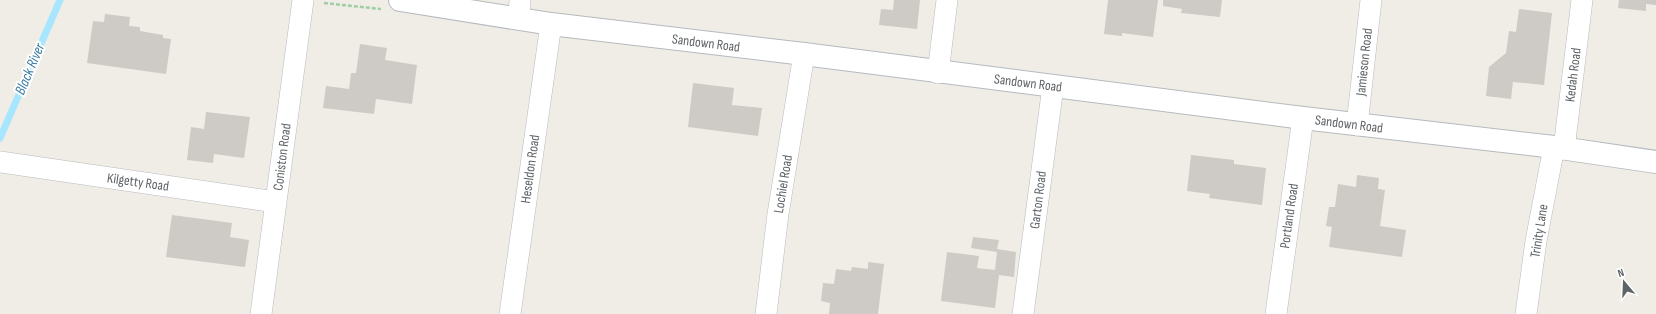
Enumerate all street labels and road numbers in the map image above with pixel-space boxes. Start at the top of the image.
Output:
street label: Jamieson Road [1352,27,1376,98]
street label: Sandown Road [671,30,741,56]
street label: Kedah Road [1561,47,1585,103]
street label: Sandown Road [993,70,1063,96]
street label: Sandown Road [1314,111,1384,137]
street label: Coniston Road [269,122,295,192]
street label: Heseldon Road [517,133,543,204]
street label: Lochiel Road [770,153,796,214]
street label: Kilgetty Road [106,169,170,195]
street label: Garton Road [1026,170,1050,230]
street label: Portland Road [1276,182,1302,250]
street label: Trinity Lane [1526,203,1552,259]

